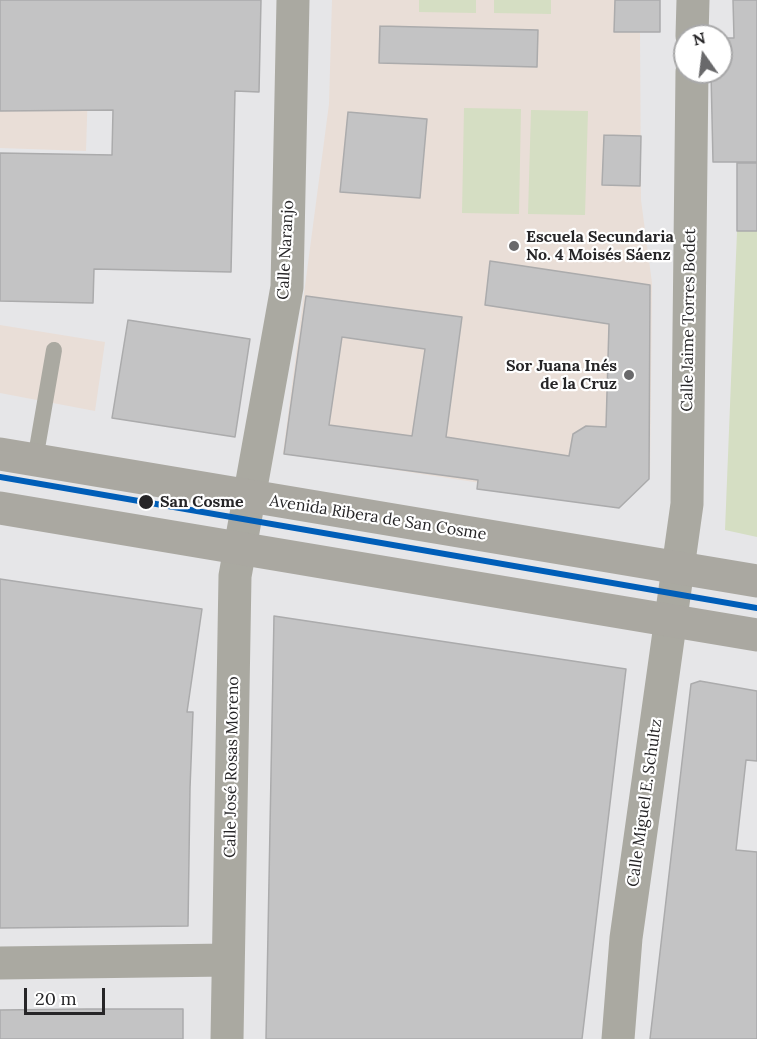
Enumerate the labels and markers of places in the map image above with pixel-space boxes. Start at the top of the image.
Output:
place label: Escuela Secundaria No. 4 Moisés Sáenz [526,227,674,265]
marker: Escuela Secundaria No. 4 Moisés Sáenz [507,239,521,253]
place label: Sor Juana Inés de la Cruz [506,356,617,394]
marker: Sor Juana Inés de la Cruz [622,368,636,382]
place label: San Cosme [160,492,244,512]
marker: San Cosme [137,493,155,511]

